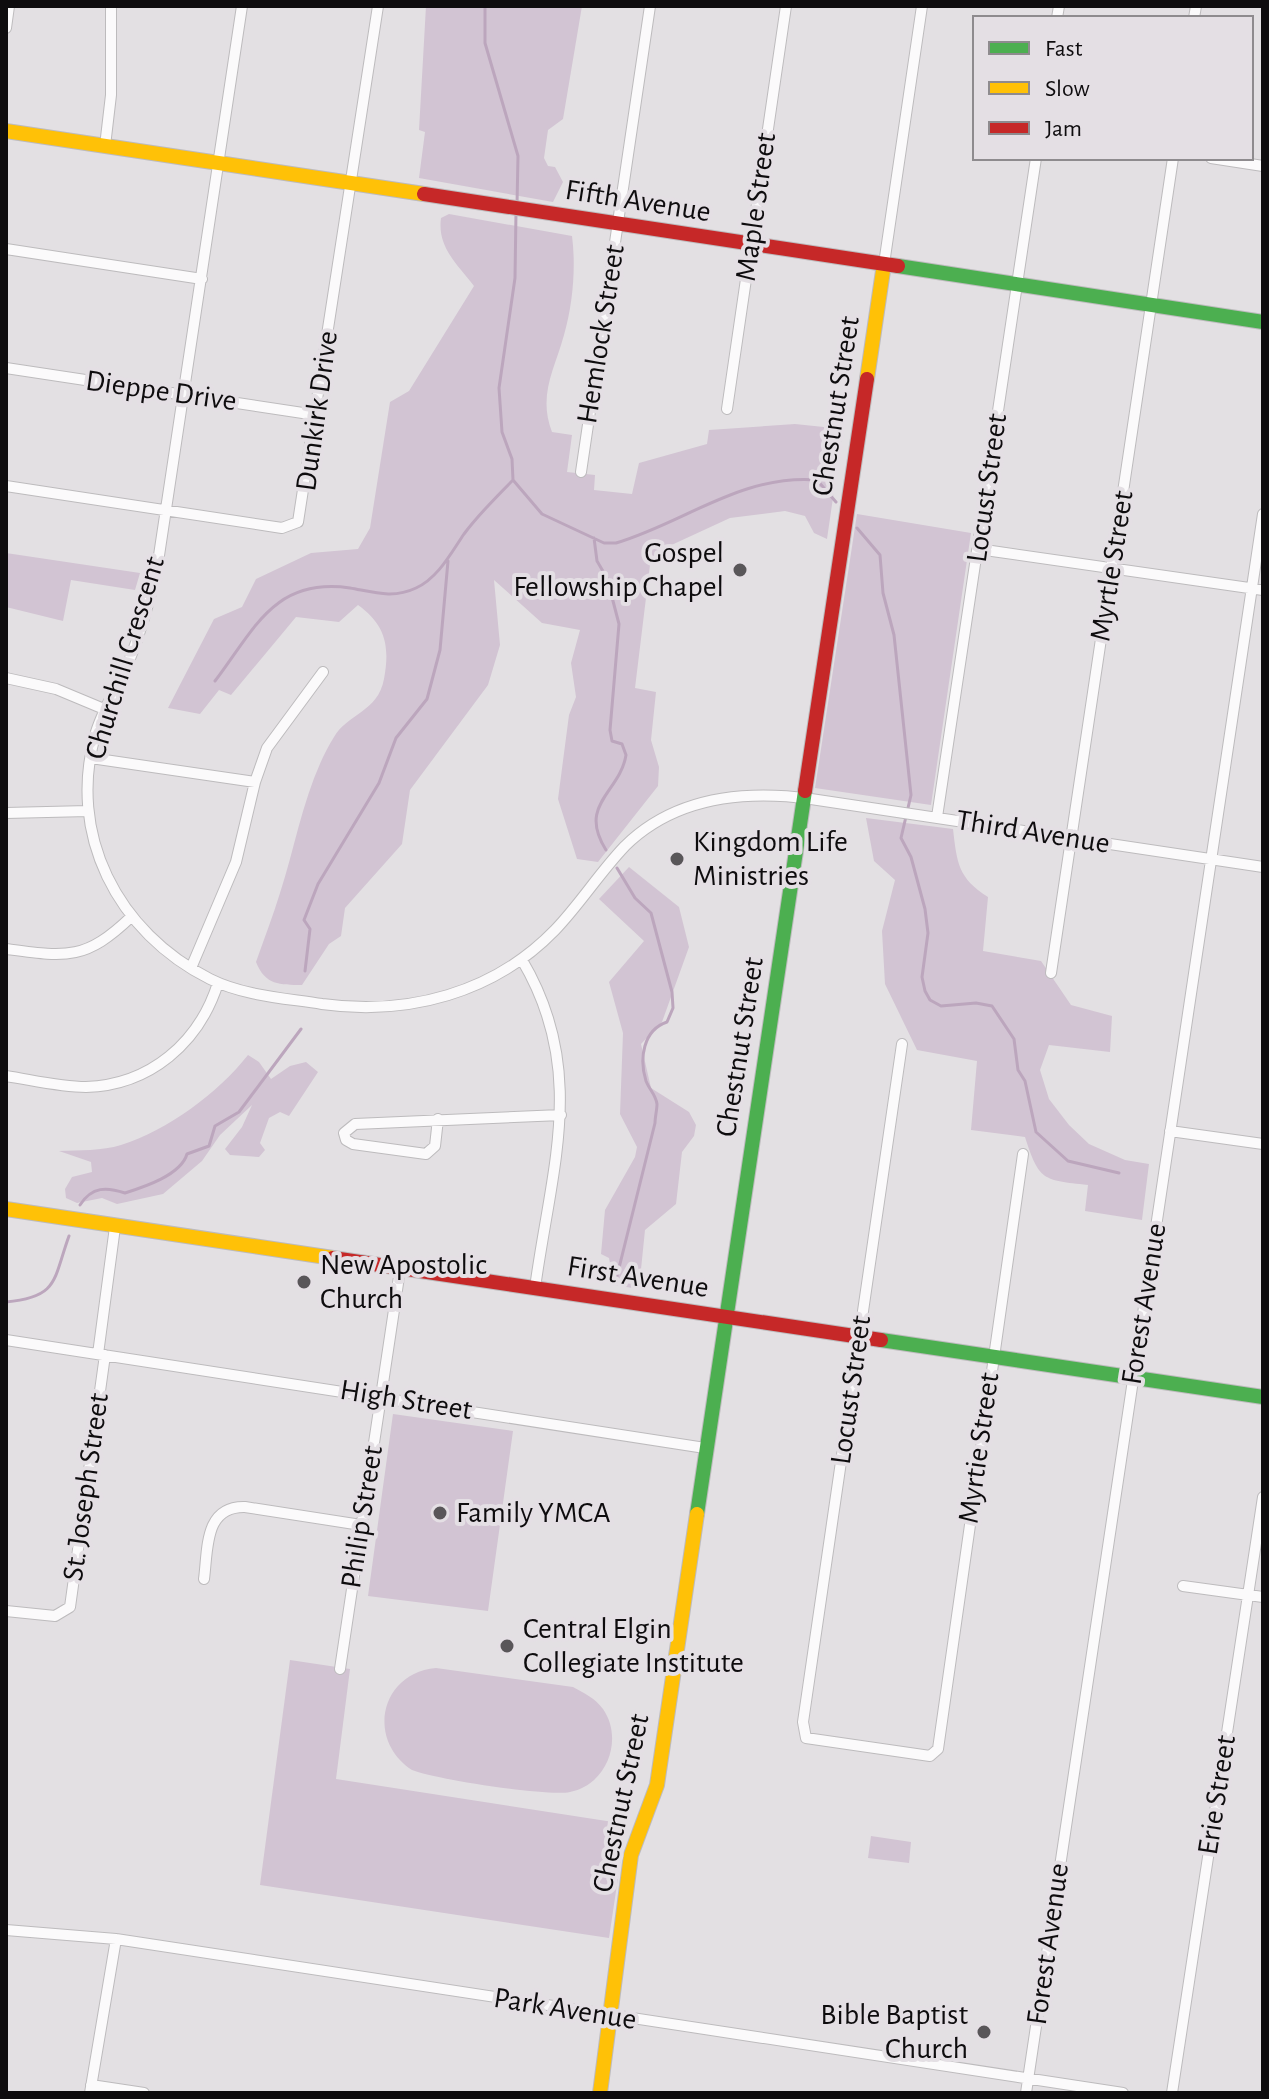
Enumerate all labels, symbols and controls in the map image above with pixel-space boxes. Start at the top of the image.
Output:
legend [973,16,1253,160]
text: Fast [1045,37,1083,61]
text: Slow [1045,77,1090,101]
text: Jam [1045,117,1082,141]
street label: Maple Street [731,131,781,283]
street label: Fifth Avenue [563,175,713,227]
street label: Hemlock Street [572,242,630,426]
street label: Chestnut Street [807,314,865,498]
street label: Dunkirk Drive [291,329,343,493]
street label: Dieppe Drive [84,366,238,416]
street label: Locust Street [962,411,1012,564]
street label: Myrtle Street [1085,488,1139,643]
place label: Gospel Fellowship Chapel [513,538,724,602]
street label: Churchill Crescent [80,553,170,763]
marker: Gospel Fellowship Chapel [731,561,749,579]
street label: Third Avenue [954,805,1112,859]
place label: Kingdom Life Ministries [693,827,848,891]
marker: Kingdom Life Ministries [668,850,686,868]
street label: Chestnut Street [711,955,769,1139]
street label: Forest Avenue [1116,1221,1172,1387]
place label: New Apostolic Church [320,1250,487,1314]
street label: First Avenue [565,1251,711,1303]
marker: New Apostolic Church [295,1273,313,1291]
street label: Locust Street [826,1313,876,1466]
street label: Myrtie Street [954,1370,1004,1525]
street label: High Street [338,1375,475,1425]
street label: St. Joseph Street [58,1391,114,1583]
street label: Philip Street [336,1443,388,1590]
place label: Family YMCA [456,1498,611,1528]
marker: Family YMCA [431,1504,449,1522]
place label: Central Elgin Collegiate Institute [523,1614,744,1678]
marker: Central Elgin Collegiate Institute [498,1637,516,1655]
street label: Chestnut Street [587,1711,655,1895]
street label: Erie Street [1193,1733,1241,1857]
street label: Forest Avenue [1022,1861,1074,2027]
street label: Park Avenue [491,1983,639,2035]
place label: Bible Baptist Church [820,2000,968,2064]
marker: Bible Baptist Church [975,2023,993,2041]

